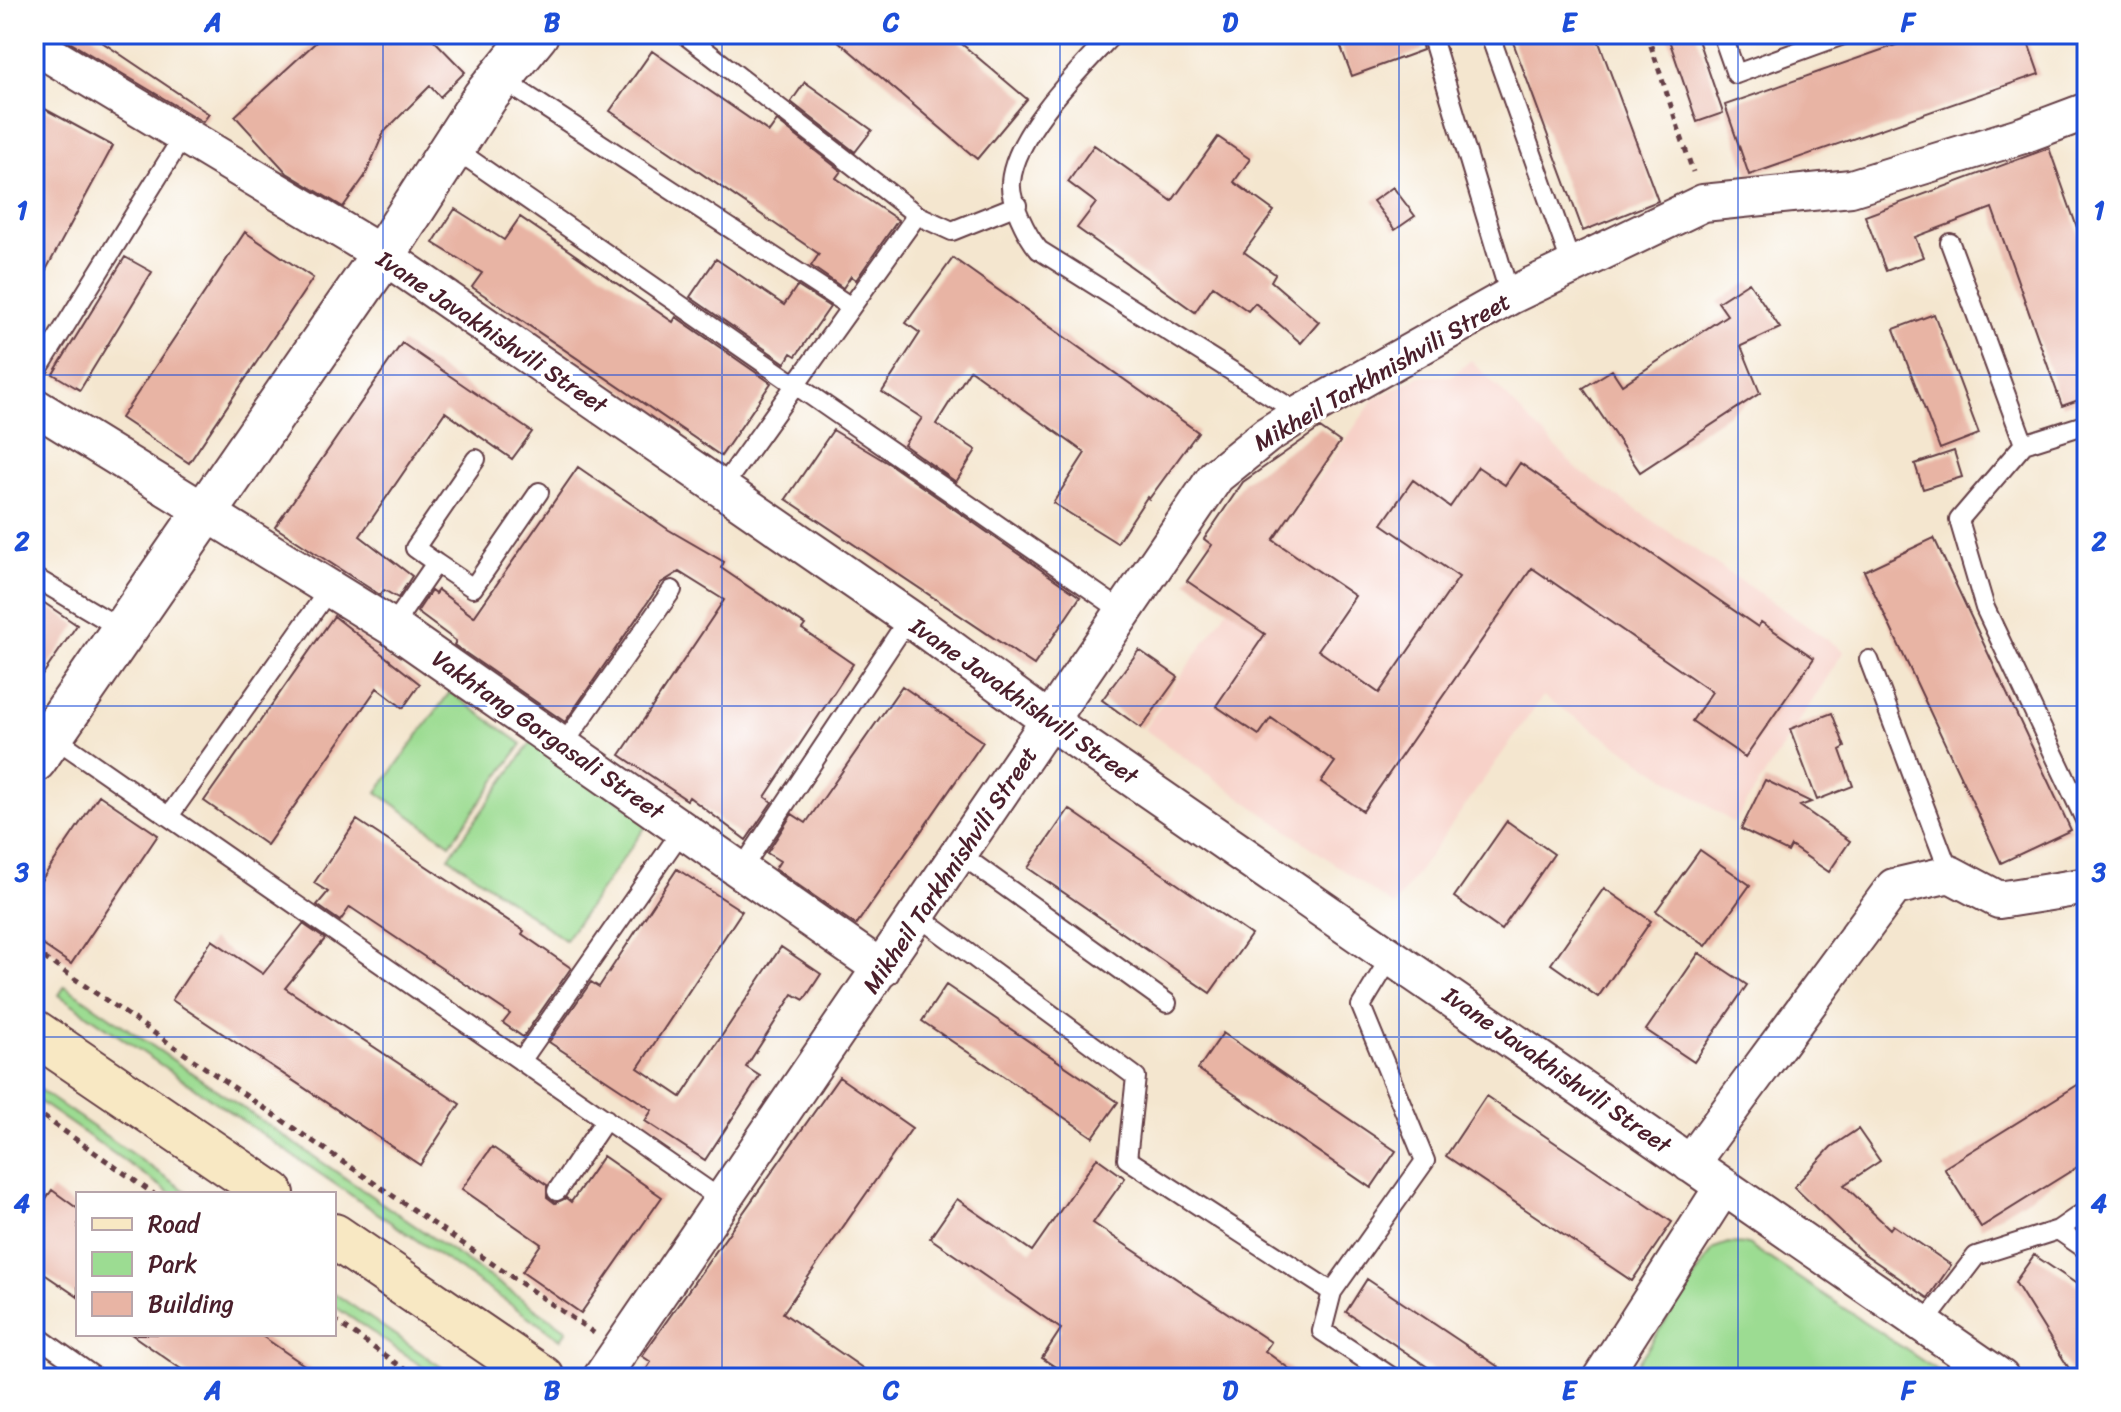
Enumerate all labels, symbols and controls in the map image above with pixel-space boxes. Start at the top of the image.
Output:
text: A [203,0,222,45]
text: B [544,0,561,45]
text: C [882,0,900,45]
text: D [1222,0,1238,45]
text: E [1562,0,1579,45]
text: F [1900,0,1917,45]
text: 1 [16,187,28,233]
text: 1 [2093,187,2105,233]
street label: Ivane Javakhishvili Street [367,238,617,426]
street label: Mikheil Tarkhnishvili Street [1245,281,1519,463]
text: 2 [13,518,30,564]
text: 2 [2090,518,2107,564]
street label: Ivane Javakhishvili Street [900,605,1148,797]
street label: Vakhtang Gorgasali Street [423,639,674,832]
street label: Mikheil Tarkhnishvili Street [851,737,1049,1003]
text: 3 [14,849,30,895]
text: 3 [2091,849,2107,895]
street label: Ivane Javakhishvili Street [1433,974,1681,1166]
text: 4 [14,1180,30,1226]
text: 4 [2091,1180,2107,1226]
legend [76,1192,336,1336]
text: Road [148,1203,202,1245]
text: Park [148,1243,197,1285]
text: Building [148,1283,234,1325]
text: A [203,1367,222,1412]
text: B [544,1367,561,1412]
text: C [882,1367,900,1412]
text: D [1222,1367,1238,1412]
text: E [1562,1367,1579,1412]
text: F [1900,1367,1917,1412]

